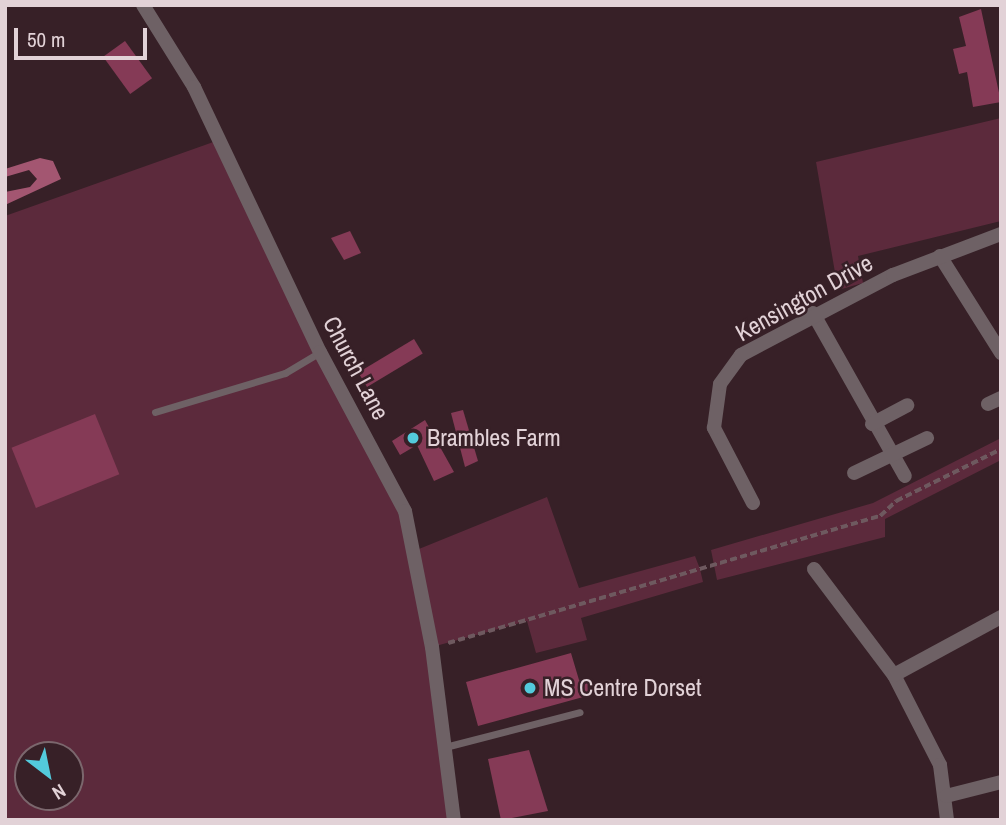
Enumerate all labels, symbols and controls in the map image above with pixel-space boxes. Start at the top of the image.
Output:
scale bar [18,14,150,58]
text: 50 m [27,25,65,54]
street label: Kensington Drive [731,249,877,347]
street label: Church Lane [317,311,395,425]
place label: Brambles Farm [427,424,561,452]
marker: Brambles Farm [405,430,421,446]
place label: MS Centre Dorset [544,674,701,702]
marker: MS Centre Dorset [522,680,538,696]
north arrow [14,741,84,811]
text: N [47,778,71,806]

